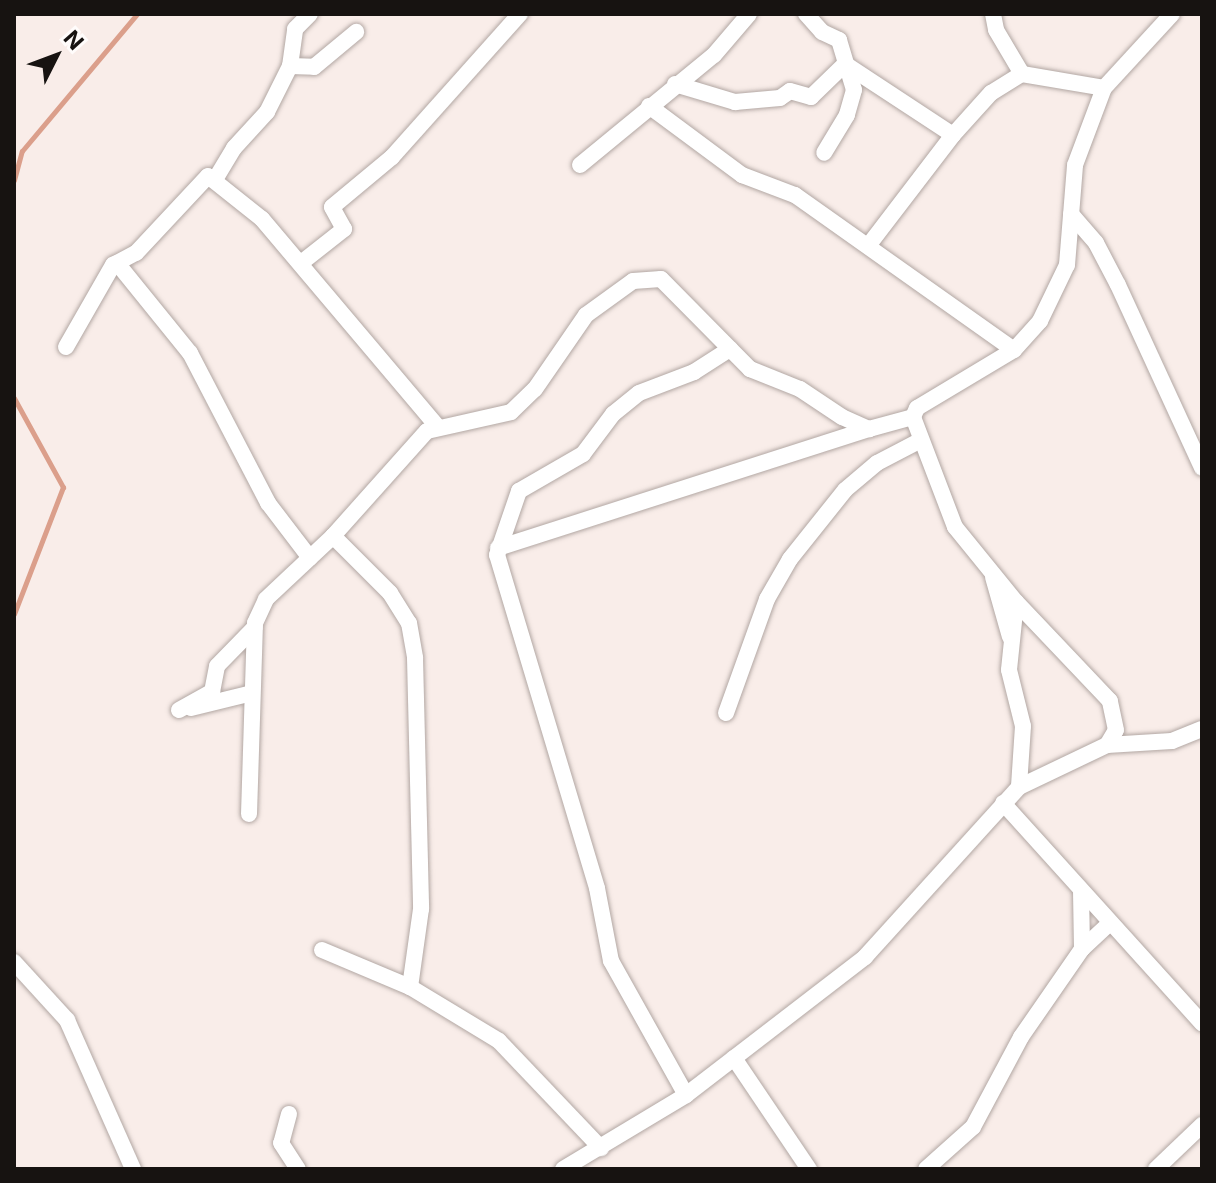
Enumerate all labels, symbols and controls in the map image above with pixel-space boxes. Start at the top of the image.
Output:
north arrow [16,16,96,96]
text: N [59,25,89,55]

